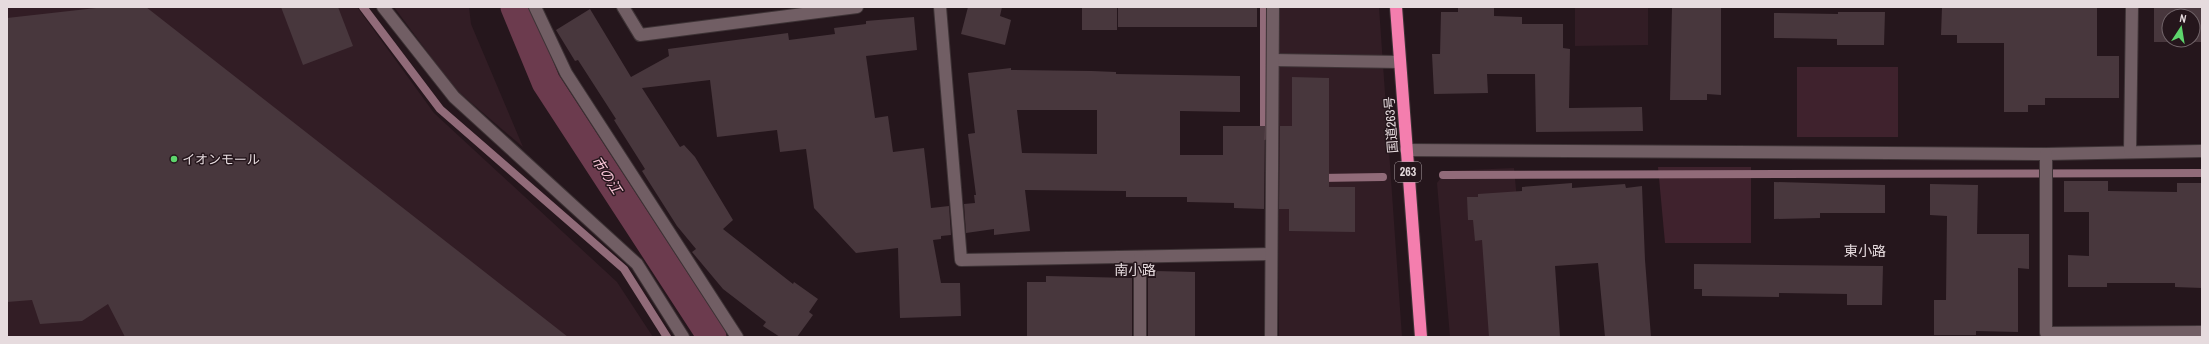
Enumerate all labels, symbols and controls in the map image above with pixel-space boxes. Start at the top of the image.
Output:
north arrow [2161,8,2201,48]
text: N [2178,11,2188,26]
street label: 国道263号 [1381,96,1401,154]
place label: イオンモール [182,151,260,168]
water label: 市の江 [588,152,627,199]
marker: イオンモール [169,154,179,164]
road number: 263 [1395,162,1421,182]
district label: 東小路 [1844,242,1886,260]
district label: 南小路 [1114,261,1156,279]

